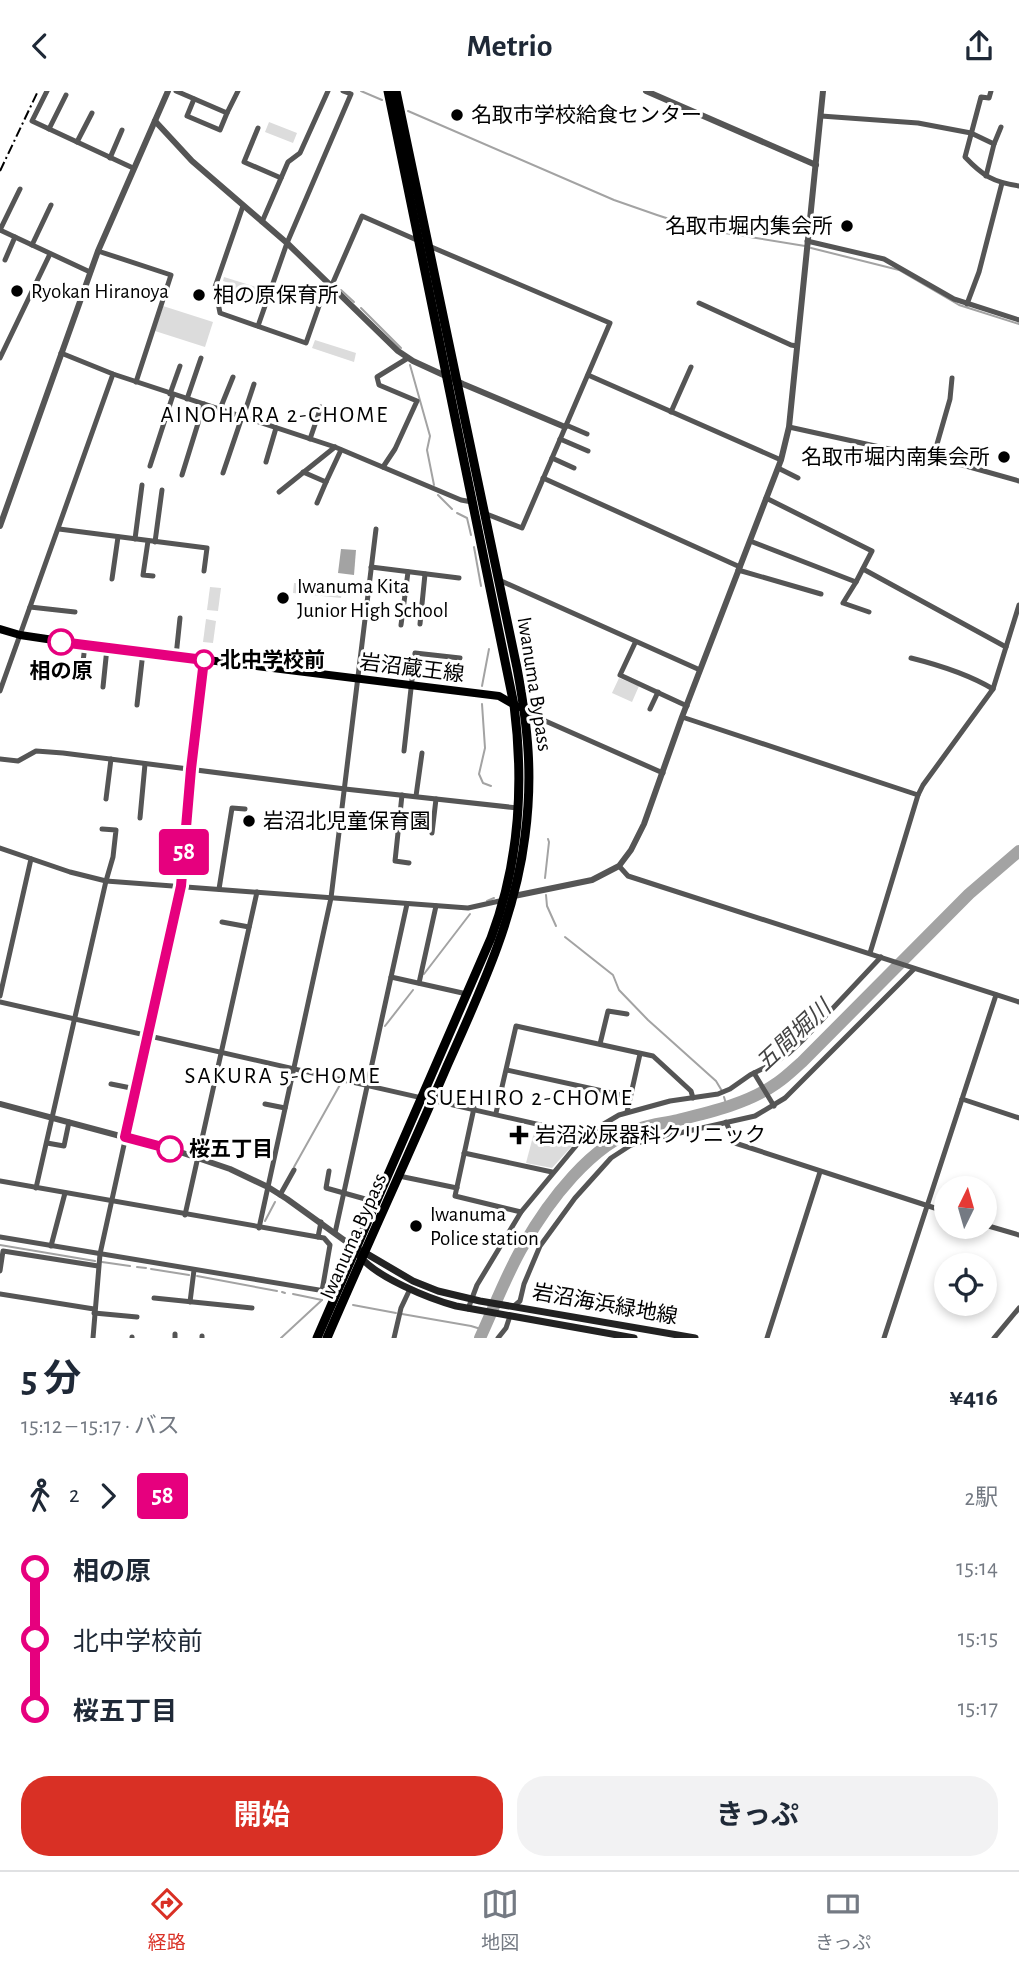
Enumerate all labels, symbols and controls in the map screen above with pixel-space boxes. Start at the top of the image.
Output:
icon: back [21,27,59,65]
icon: share [960,27,998,65]
text: Metrio [466,30,553,62]
place label: 名取市学校給食センター [471,104,702,126]
marker: 名取市学校給食センター [449,107,465,123]
place label: 名取市堀内集会所 [665,215,833,237]
marker: 名取市堀内集会所 [839,218,855,234]
place label: Ryokan Hiranoya [31,281,169,302]
marker: Ryokan Hiranoya [9,283,25,299]
place label: 相の原保育所 [213,284,339,306]
marker: 相の原保育所 [191,287,207,303]
district label: AINOHARA 2-CHOME [161,404,389,427]
place label: 名取市堀内南集会所 [801,446,990,468]
marker: 名取市堀内南集会所 [996,449,1012,465]
place label: Iwanuma Kita Junior High School [297,576,448,621]
marker: Iwanuma Kita Junior High School [275,590,291,606]
street label: Iwanuma Bypass [514,615,555,753]
marker: 相の原 [48,629,74,655]
place label: 北中学校前 [220,648,325,671]
marker: 北中学校前 [194,650,214,670]
street label: 岩沼蔵王線 [359,651,465,685]
place label: 相の原 [30,660,93,682]
place label: 岩沼北児童保育園 [263,810,431,832]
marker: 岩沼北児童保育園 [241,813,257,829]
line badge: 58 [152,829,216,875]
text: 58 [173,840,195,864]
water label: 五間堀川 [751,993,838,1076]
district label: SAKURA 5-CHOME [185,1065,381,1088]
district label: SUEHIRO 2-CHOME [426,1087,634,1110]
place label: 岩沼泌尿器科クリニック [535,1124,766,1146]
marker: 岩沼泌尿器科クリニック [509,1125,529,1145]
marker: 桜五丁目 [157,1136,183,1162]
place label: 桜五丁目 [189,1138,273,1160]
street label: Iwanuma Bypass [316,1170,391,1302]
north arrow [934,1176,998,1239]
map controls [934,1176,997,1316]
place label: Iwanuma Police station [430,1204,539,1249]
marker: Iwanuma Police station [408,1218,424,1234]
button: locate [934,1253,997,1316]
street label: 岩沼海浜緑地線 [531,1280,679,1328]
text: 5 分 [21,1361,81,1399]
text: ¥416 [949,1384,998,1410]
text: 15:12 – 15:17 · バス [21,1415,180,1438]
icon: walk [21,1477,59,1515]
icon: forward [89,1477,127,1515]
text: 2 [69,1484,79,1507]
text: 58 [151,1484,174,1508]
text: 2駅 [965,1487,998,1510]
text: 15:14 [956,1557,998,1580]
text: 相の原 [73,1559,151,1585]
text: 15:15 [958,1627,998,1650]
text: 北中学校前 [73,1629,203,1655]
text: 15:17 [958,1697,998,1720]
text: 桜五丁目 [73,1699,177,1725]
button: 開始 [21,1776,503,1856]
button: きっぷ [517,1776,998,1856]
tab: 経路 [148,1885,186,1955]
tab: 地図 [481,1885,519,1955]
tab: きっぷ [815,1885,871,1955]

